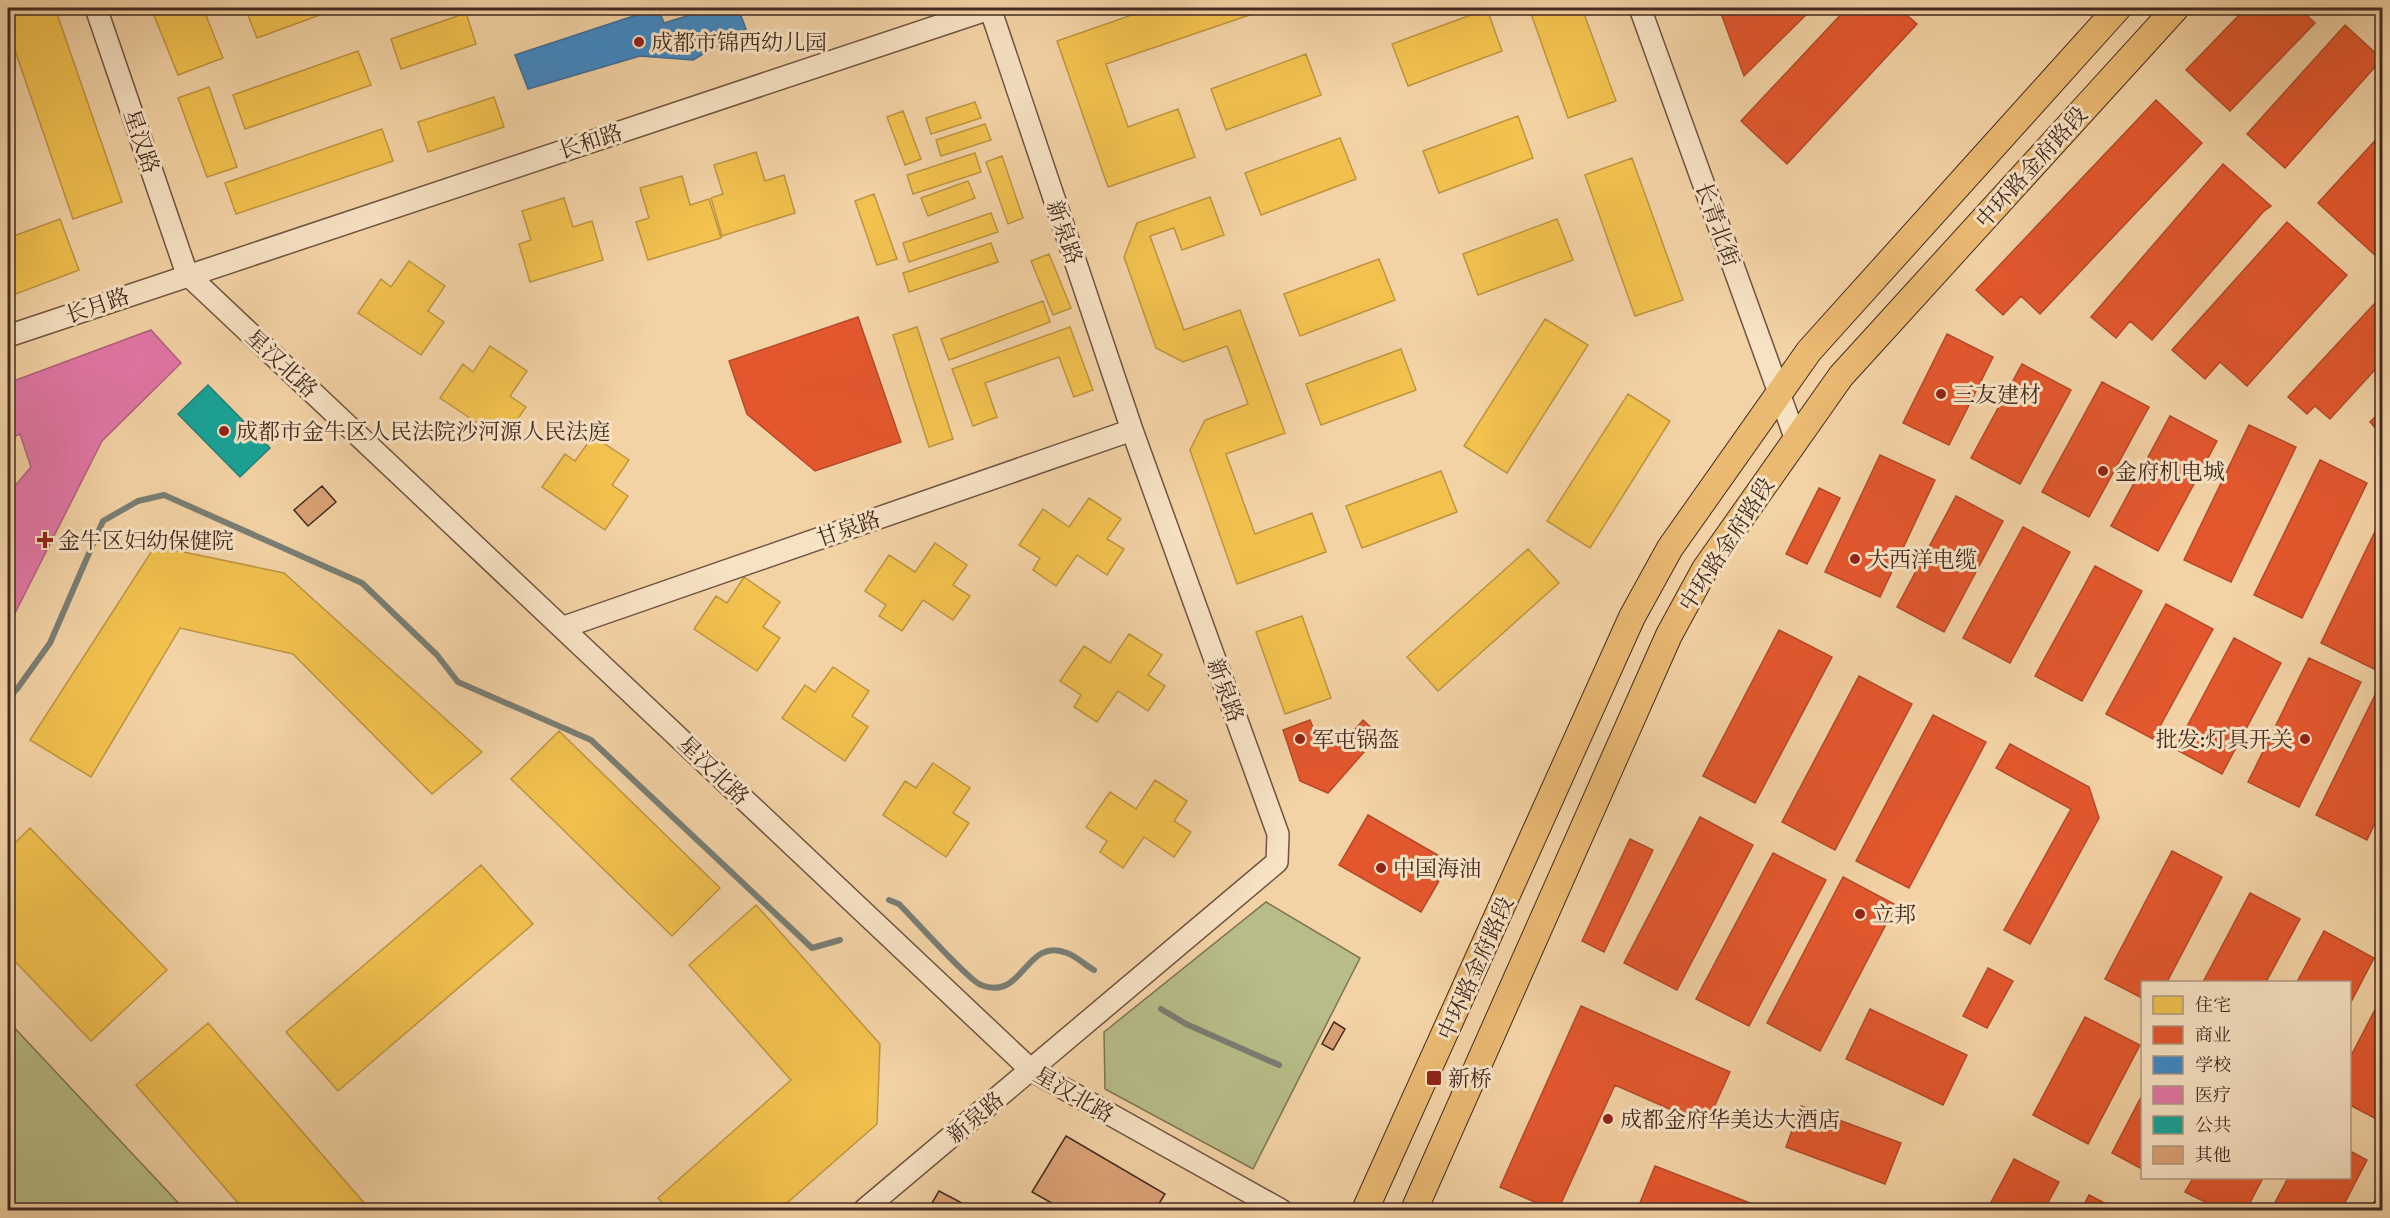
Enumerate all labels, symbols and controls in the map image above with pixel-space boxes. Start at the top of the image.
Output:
place label: 成都市锦西幼儿园 [651,26,827,58]
marker: 成都市锦西幼儿园 [632,35,646,49]
street label: 中环路金府路段 [1968,99,2094,235]
street label: 星汉路 [116,105,168,177]
street label: 长和路 [554,116,626,166]
street label: 长青北街 [1688,177,1748,271]
street label: 新泉路 [1039,196,1091,268]
street label: 长月路 [61,279,133,331]
street label: 星汉北路 [239,321,325,405]
place label: 三友建材 [1953,378,2041,410]
marker: 三友建材 [1934,387,1948,401]
place label: 成都市金牛区人民法院沙河源人民法庭 [236,415,610,447]
marker: 成都市金牛区人民法院沙河源人民法庭 [217,424,231,438]
place label: 金府机电城 [2115,455,2225,487]
marker: 金府机电城 [2096,464,2110,478]
street label: 中环路金府路段 [1671,471,1781,617]
street label: 甘泉路 [812,502,884,554]
place label: 金牛区妇幼保健院 [58,524,234,556]
marker: 金牛区妇幼保健院 [36,531,54,549]
place label: 大西洋电缆 [1867,543,1977,575]
marker: 大西洋电缆 [1848,552,1862,566]
street label: 新泉路 [1200,654,1252,726]
place label: 军屯锅盔 [1312,723,1400,755]
place label: 批发:灯具开关 [2156,723,2293,755]
street label: 星汉北路 [671,728,757,812]
marker: 军屯锅盔 [1293,732,1307,746]
marker: 批发:灯具开关 [2298,732,2312,746]
place label: 中国海油 [1393,852,1481,884]
marker: 中国海油 [1374,861,1388,875]
street label: 中环路金府路段 [1429,891,1521,1045]
place label: 立邦 [1872,898,1916,930]
marker: 立邦 [1853,907,1867,921]
legend [2141,981,2351,1179]
text: 住宅 [2195,991,2231,1018]
text: 商业 [2195,1021,2231,1048]
text: 学校 [2195,1051,2231,1078]
street label: 星汉北路 [1028,1058,1120,1130]
place label: 新桥 [1448,1062,1492,1094]
marker: 新桥 [1425,1069,1443,1087]
text: 医疗 [2195,1081,2231,1108]
street label: 新泉路 [939,1084,1011,1150]
place label: 成都金府华美达大酒店 [1620,1103,1840,1135]
text: 公共 [2195,1111,2231,1138]
marker: 成都金府华美达大酒店 [1601,1112,1615,1126]
text: 其他 [2195,1141,2231,1168]

